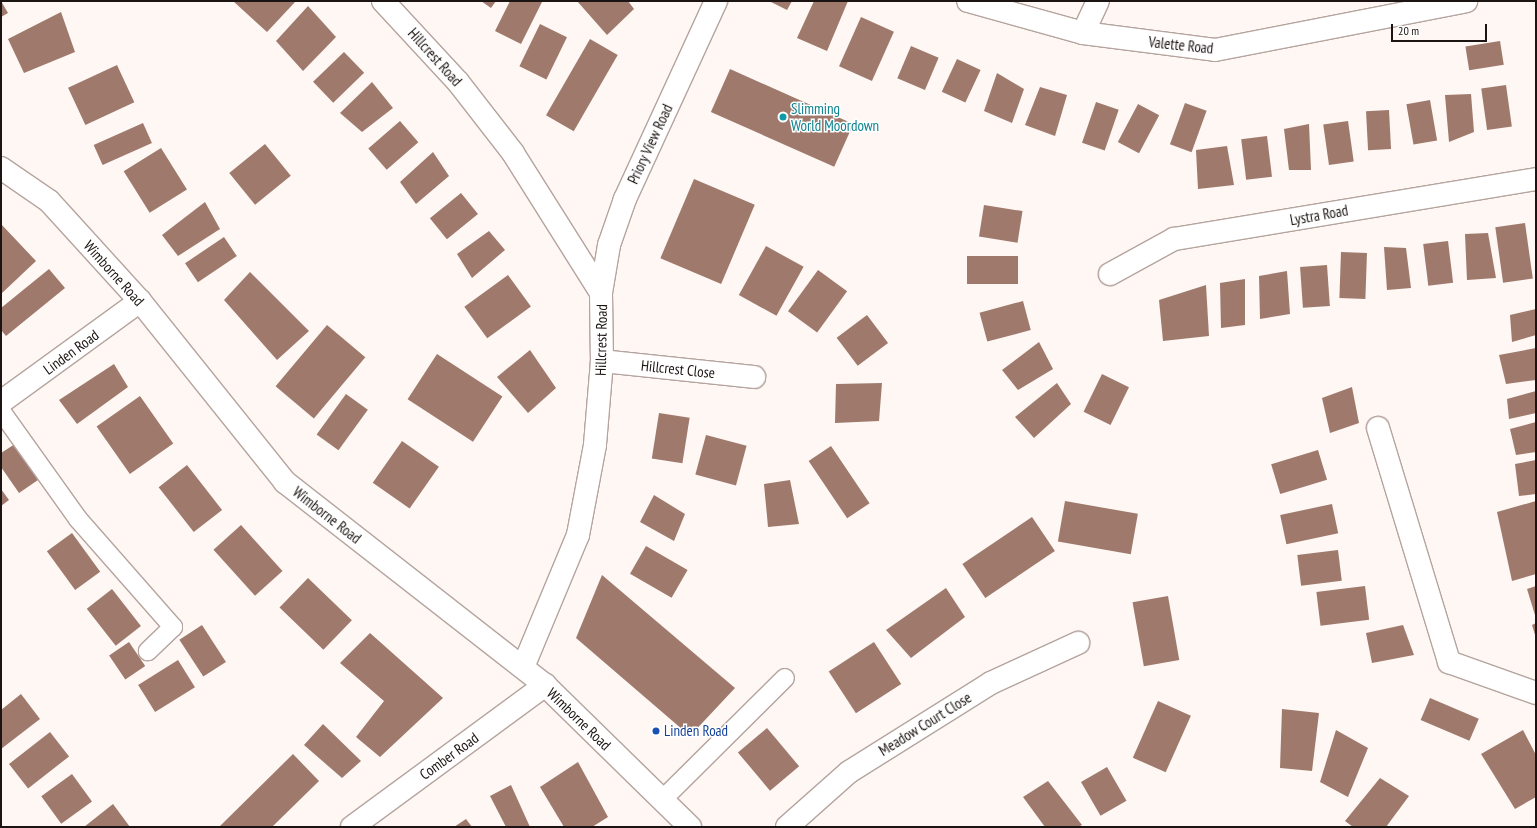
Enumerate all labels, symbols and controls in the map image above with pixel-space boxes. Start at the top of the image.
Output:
scale bar [1393,16,1489,42]
text: 20 m [1398,23,1419,38]
street label: Hillcrest Road [404,24,466,90]
street label: Valette Road [1148,33,1214,57]
place label: Slimming World Moordown [791,99,879,134]
street label: Priory View Road [623,101,677,187]
marker: Slimming World Moordown [778,112,788,122]
street label: Lystra Road [1288,201,1350,229]
street label: Wimborne Road [80,237,148,309]
street label: Hillcrest Road [591,304,611,376]
street label: Linden Road [40,326,102,378]
street label: Hillcrest Close [640,356,716,382]
street label: Wimborne Road [289,483,365,547]
street label: Wimborne Road [543,684,615,754]
street label: Meadow Court Close [875,688,975,760]
place label: Linden Road [664,722,728,740]
marker: Linden Road [651,726,661,736]
street label: Comber Road [416,729,482,783]

